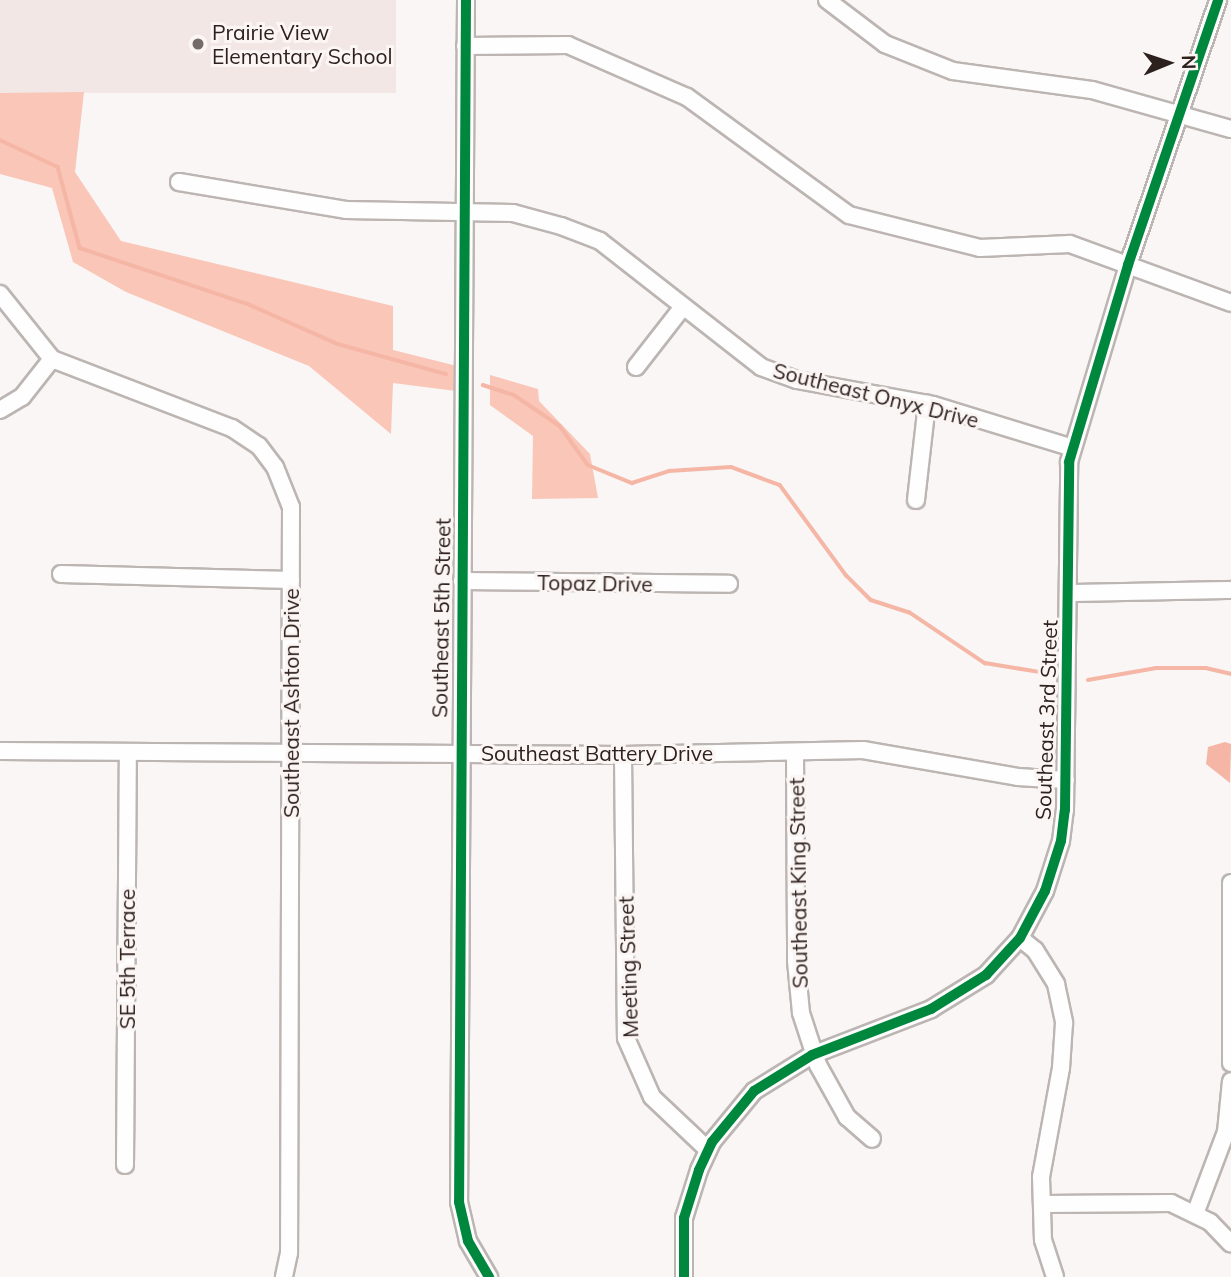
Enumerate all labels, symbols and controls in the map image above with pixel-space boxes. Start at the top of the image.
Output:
place label: Prairie View Elementary School [212,19,393,69]
north arrow [1133,28,1203,98]
marker: Prairie View Elementary School [190,36,206,52]
text: N [1177,55,1201,70]
street label: Southeast Onyx Drive [771,357,981,433]
street label: Southeast 5th Street [427,518,455,718]
street label: Topaz Drive [537,569,653,597]
street label: Southeast Ashton Drive [278,588,304,818]
street label: Southeast 3rd Street [1030,619,1062,821]
street label: Southeast Battery Drive [481,740,713,766]
street label: Southeast King Street [784,777,812,989]
street label: SE 5th Terrace [114,889,140,1029]
street label: Meeting Street [613,896,643,1038]

